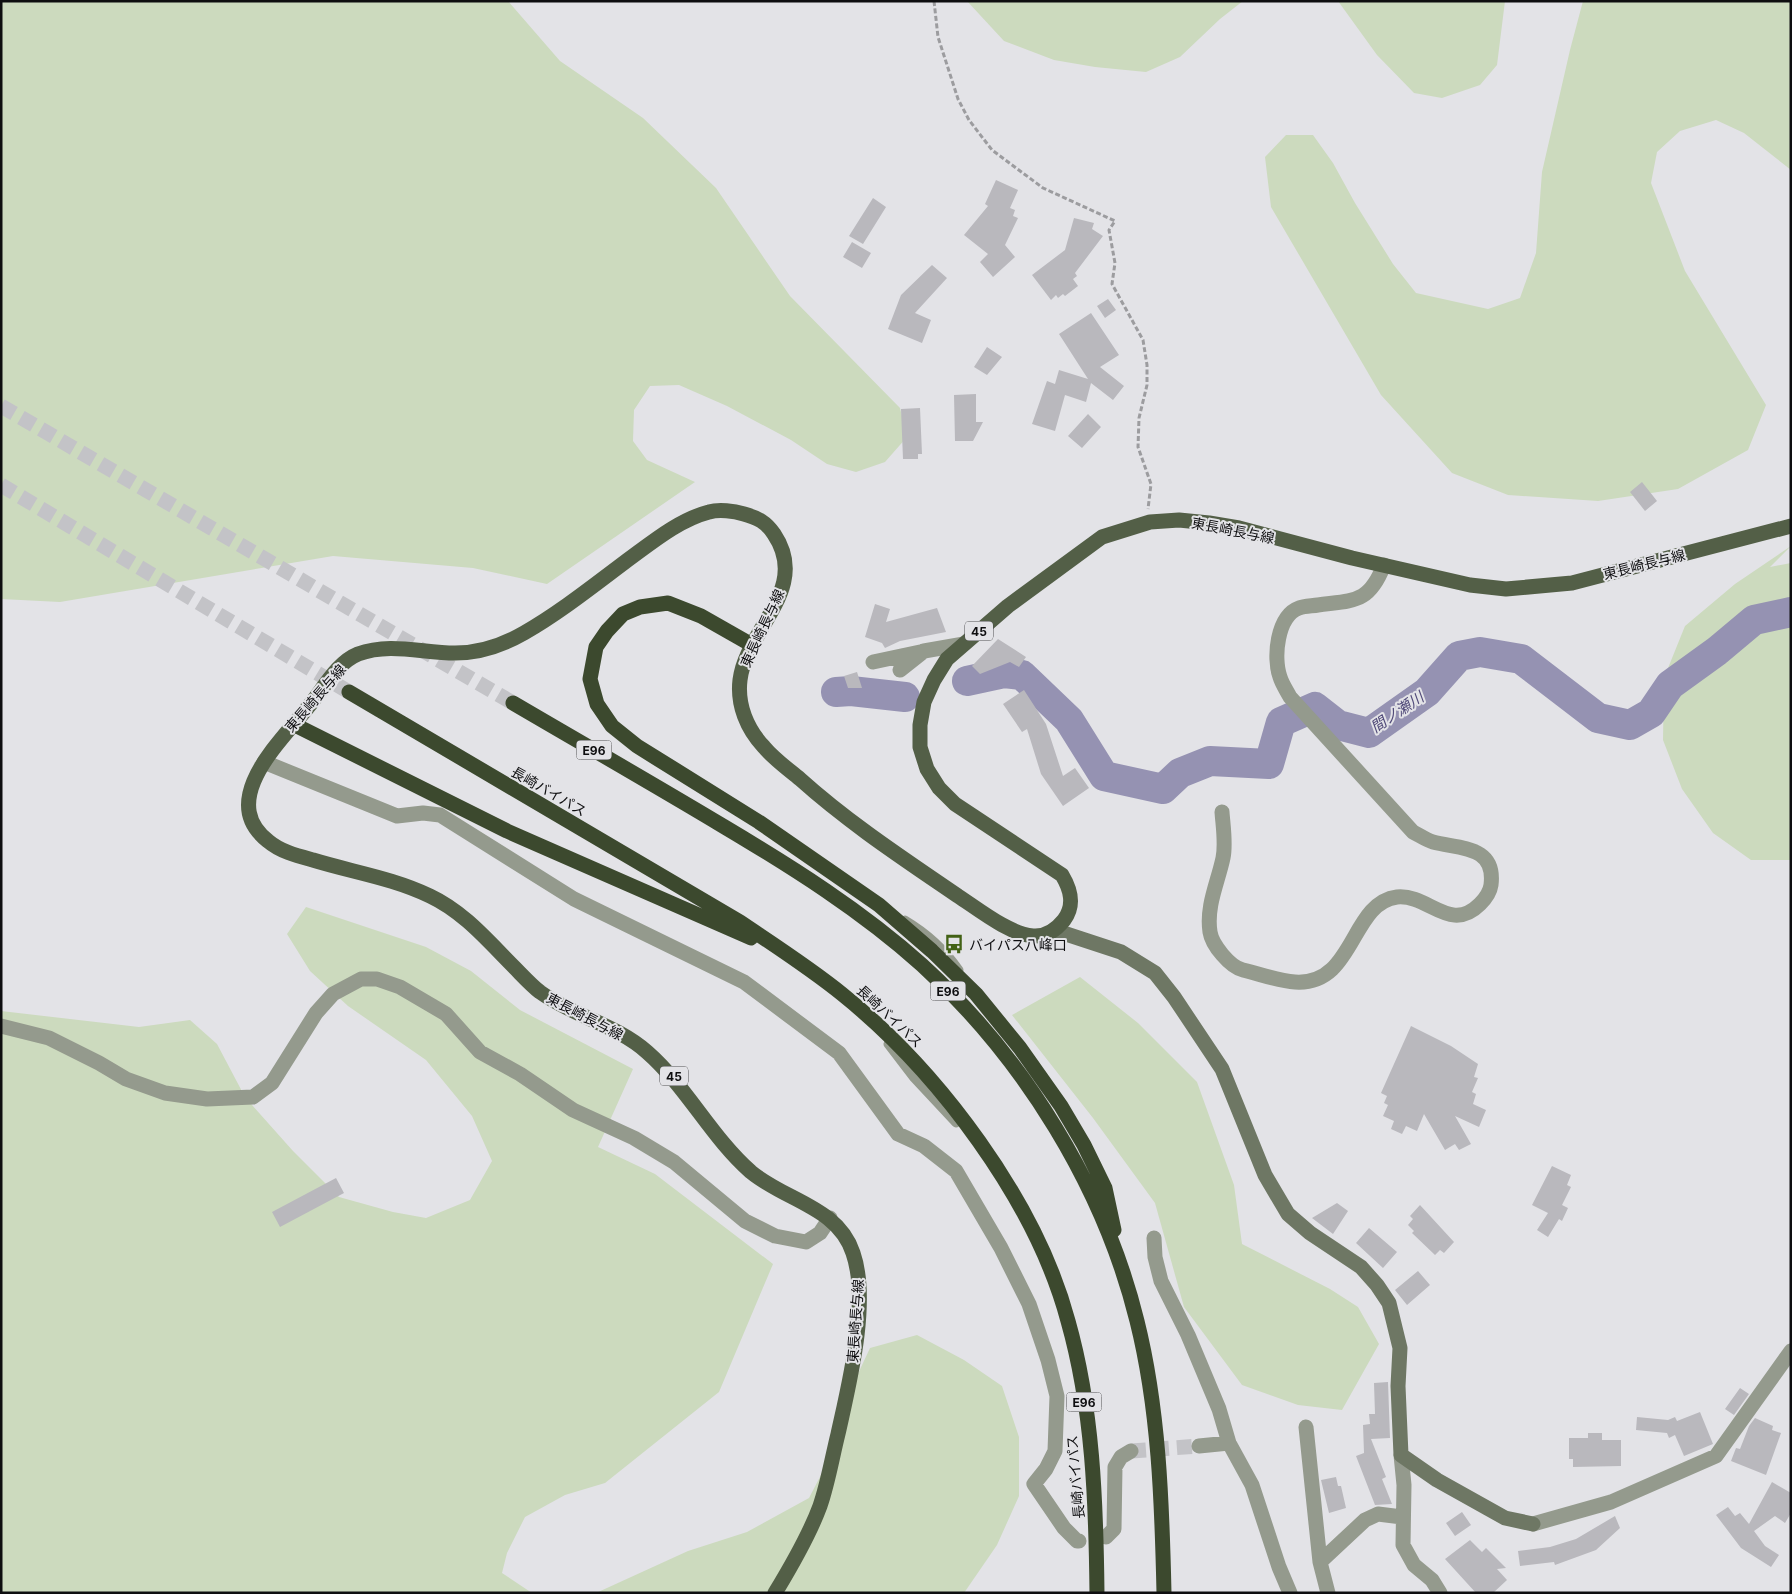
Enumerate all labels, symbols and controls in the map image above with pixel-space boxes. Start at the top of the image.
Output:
street label: 東長崎長与線 [1190,514,1276,546]
street label: 東長崎長与線 [1601,546,1687,582]
street label: 東長崎長与線 [737,586,787,670]
road number: 45 [965,622,993,640]
street label: 東長崎長与線 [281,661,349,735]
water label: 間ノ瀬川 [1367,686,1429,737]
road number: E96 [576,740,612,760]
street label: 長崎バイパス [508,763,590,819]
bus stop icon: バイパス八峰口 [943,933,965,955]
place label: バイパス八峰口 [969,936,1067,953]
street label: 長崎バイパス [854,981,926,1051]
road number: E96 [930,981,966,1000]
street label: 東長崎長与線 [544,989,626,1043]
road number: 45 [660,1066,688,1086]
street label: 東長崎長与線 [844,1279,866,1363]
road number: E96 [1066,1392,1102,1411]
street label: 長崎バイパス [1063,1435,1087,1519]

